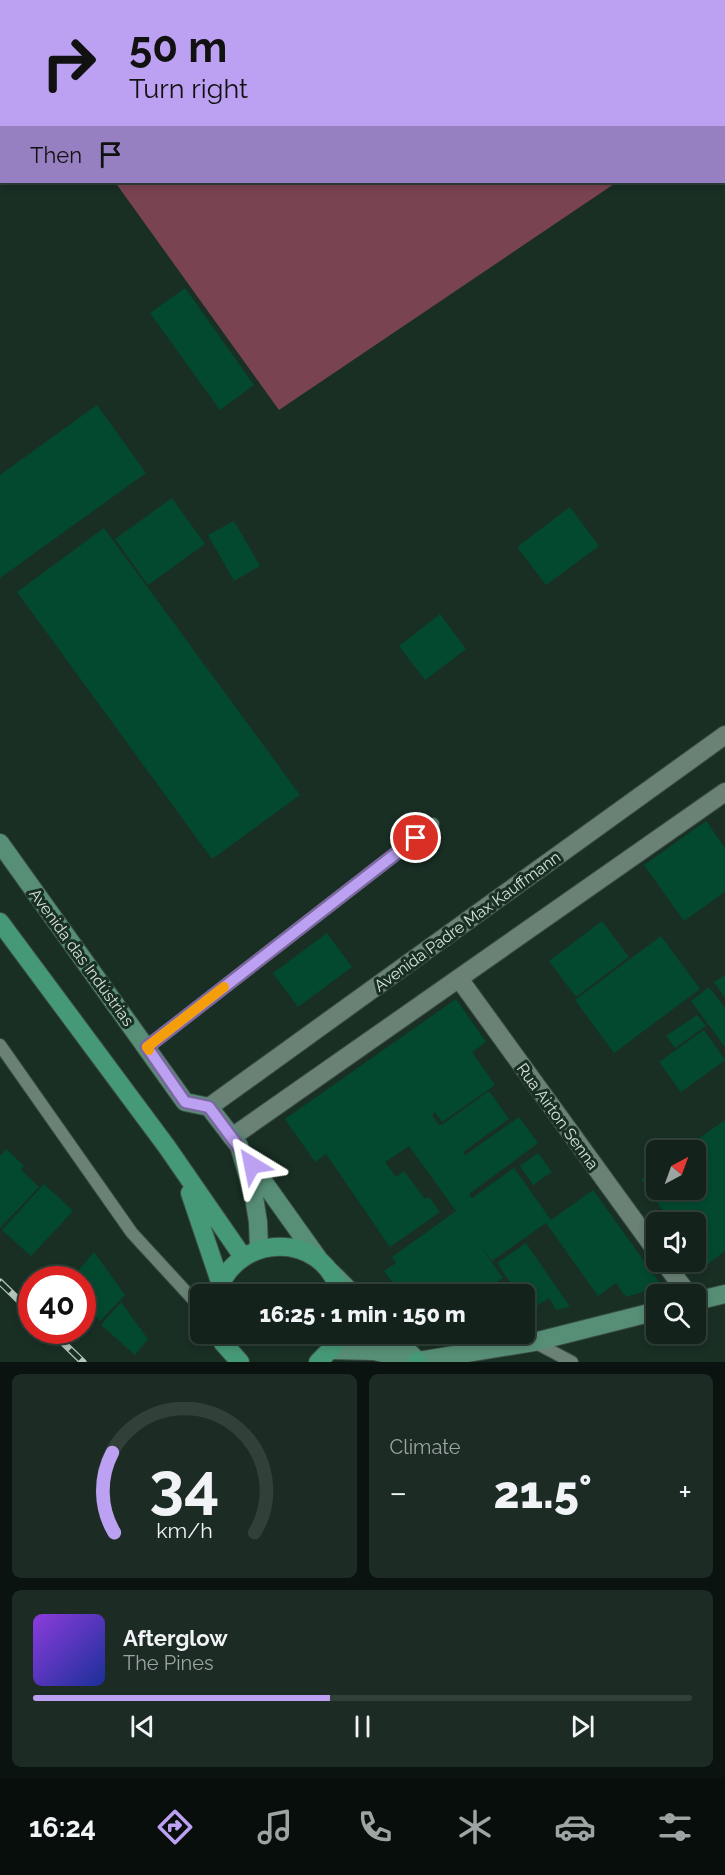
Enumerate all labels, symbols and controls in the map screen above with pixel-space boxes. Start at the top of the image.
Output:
text: 50 m [129,23,227,72]
icon: right [30,24,108,102]
text: Turn right [129,73,248,104]
icon: arrive [94,138,127,171]
text: Then [30,142,82,168]
pin [390,812,441,863]
icon: arrive [399,821,432,854]
street label: Avenida Padre Max Kauffmann [370,847,564,995]
street label: Avenida das Indústrias [25,885,138,1030]
street label: Rua Airton Senna [513,1059,603,1173]
position arrow [220,1133,284,1197]
north arrow [646,1140,706,1200]
map controls [646,1140,706,1344]
button: sound [646,1212,706,1272]
speed limit sign: 40 [18,1266,96,1344]
button: search [646,1284,706,1344]
text: 16:25 · 1 min · 150 m [259,1301,466,1327]
text: Climate [390,1435,461,1459]
text: 34 [149,1448,219,1522]
text: 21.5° [494,1466,592,1519]
text: − [390,1473,407,1512]
text: + [678,1473,692,1512]
text: km/h [156,1518,213,1543]
text: Afterglow [123,1625,228,1651]
text: The Pines [123,1651,214,1675]
icon: previous [126,1710,159,1743]
icon: pause [346,1710,379,1743]
icon: next [566,1710,599,1743]
icon: directions [154,1806,196,1848]
icon: music [254,1806,296,1848]
icon: phone [354,1806,396,1848]
icon: climate [454,1806,496,1848]
icon: car [554,1806,596,1848]
icon: filters [654,1806,696,1848]
text: 16:24 [29,1812,96,1843]

